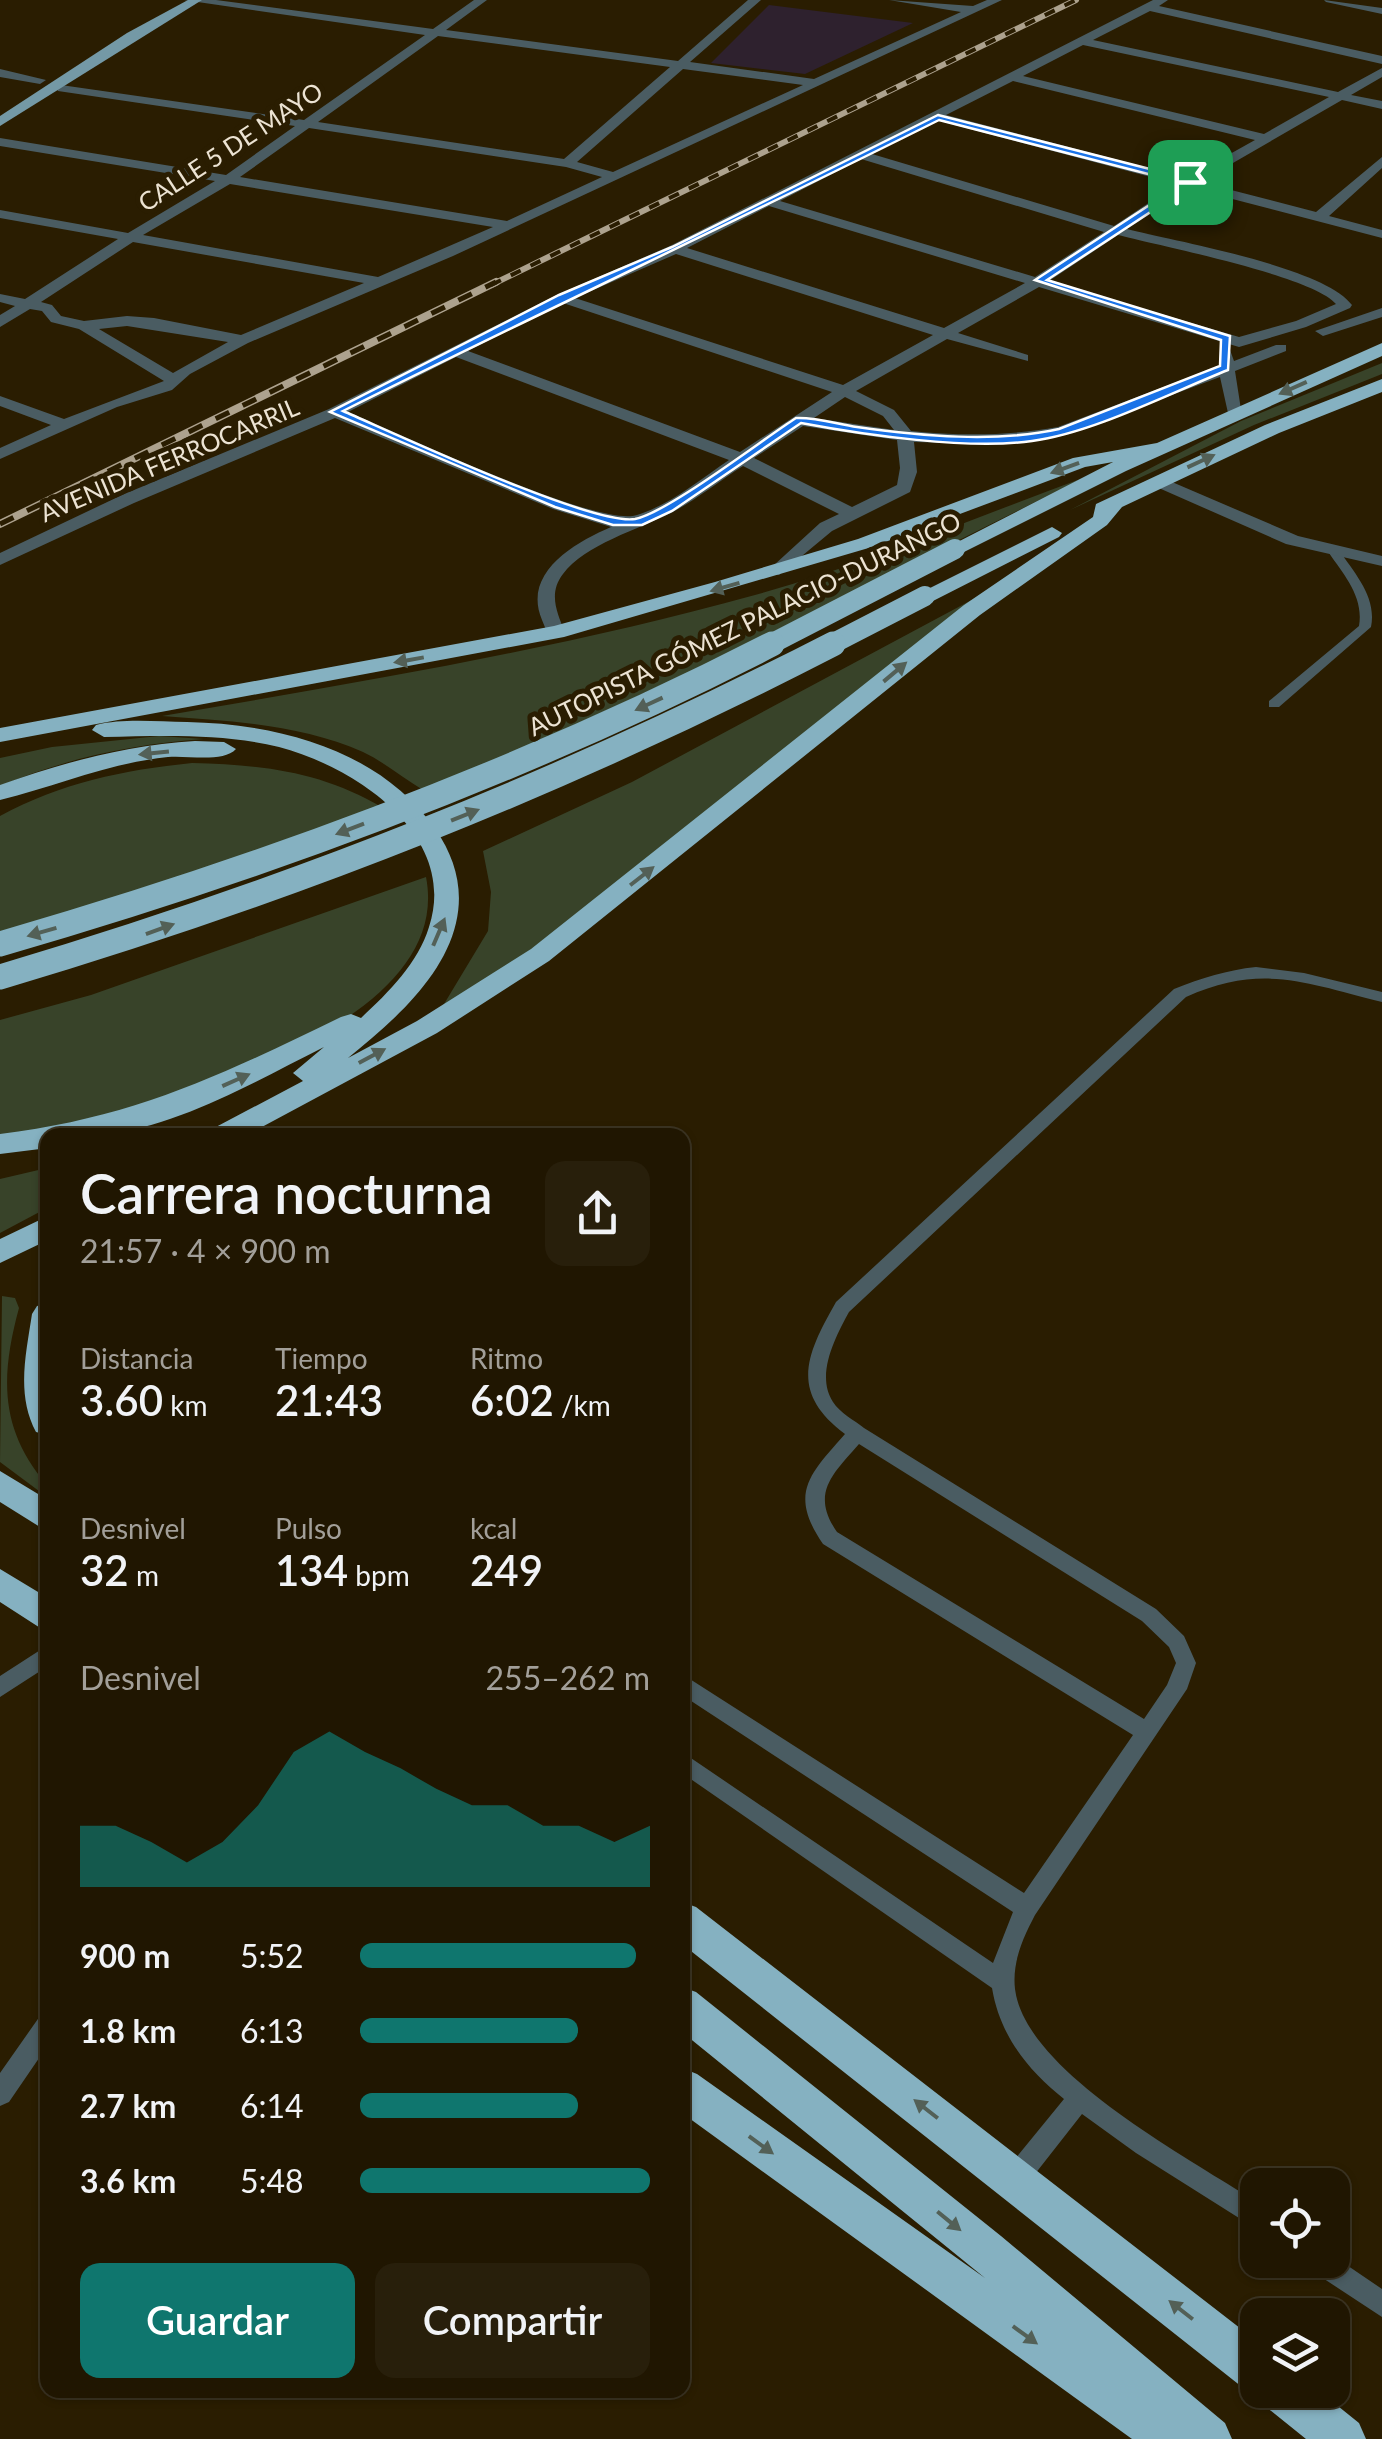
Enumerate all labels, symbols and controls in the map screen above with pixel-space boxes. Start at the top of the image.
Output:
street label: CALLE 5 DE MAYO [132,75,328,217]
pin [1148,140,1233,225]
icon: arrive [1163,155,1218,210]
one-way arrow [1278,380,1308,396]
street label: AVENIDA FERROCARRIL [35,391,303,527]
one-way arrow [1187,453,1216,469]
one-way arrow [1049,461,1079,476]
street label: AUTOPISTA GÓMEZ PALACIO-DURANGO [523,505,965,741]
one-way arrow [709,579,740,595]
one-way arrow [393,652,424,668]
one-way arrow [883,662,908,684]
one-way arrow [634,696,664,712]
one-way arrow [138,745,170,761]
one-way arrow [450,806,480,822]
one-way arrow [334,822,364,838]
one-way arrow [629,867,655,887]
one-way arrow [431,917,447,947]
one-way arrow [146,921,176,936]
one-way arrow [26,925,57,941]
one-way arrow [358,1048,386,1065]
one-way arrow [221,1072,251,1088]
text: Carrera nocturna [80,1160,493,1226]
button: share [545,1161,650,1266]
text: 21:57 · 4 × 900 m [80,1231,331,1270]
text: Distancia [80,1341,193,1375]
text: Tiempo [275,1341,368,1375]
text: Ritmo [470,1341,543,1375]
text: 3.60 [80,1375,163,1425]
text: 21:43 [275,1375,383,1425]
text: 6:02 [470,1375,554,1425]
text: km [163,1388,207,1422]
text: /km [554,1388,611,1422]
text: Desnivel [80,1511,186,1545]
text: Pulso [275,1511,342,1545]
text: kcal [470,1511,517,1545]
text: 32 [80,1545,129,1595]
text: 134 [275,1545,348,1595]
text: 249 [470,1545,543,1595]
text: m [129,1558,159,1592]
text: bpm [348,1558,410,1592]
text: Desnivel [80,1658,201,1697]
text: 255–262 m [486,1658,650,1697]
text: 900 m [80,1936,170,1975]
text: 5:52 [240,1936,304,1975]
text: 1.8 km [80,2011,176,2050]
text: 6:13 [240,2011,304,2050]
text: 2.7 km [80,2086,176,2125]
text: 6:14 [240,2086,304,2125]
one-way arrow [914,2098,940,2119]
one-way arrow [748,2135,774,2155]
text: 3.6 km [80,2161,176,2200]
text: 5:48 [240,2161,304,2200]
map controls [1240,2168,1350,2408]
button: locate [1240,2168,1350,2278]
one-way arrow [937,2210,962,2231]
button: Guardar [80,2263,355,2378]
button: Compartir [375,2263,650,2378]
button: layers [1240,2298,1350,2408]
one-way arrow [1168,2301,1194,2321]
one-way arrow [1012,2325,1038,2344]

